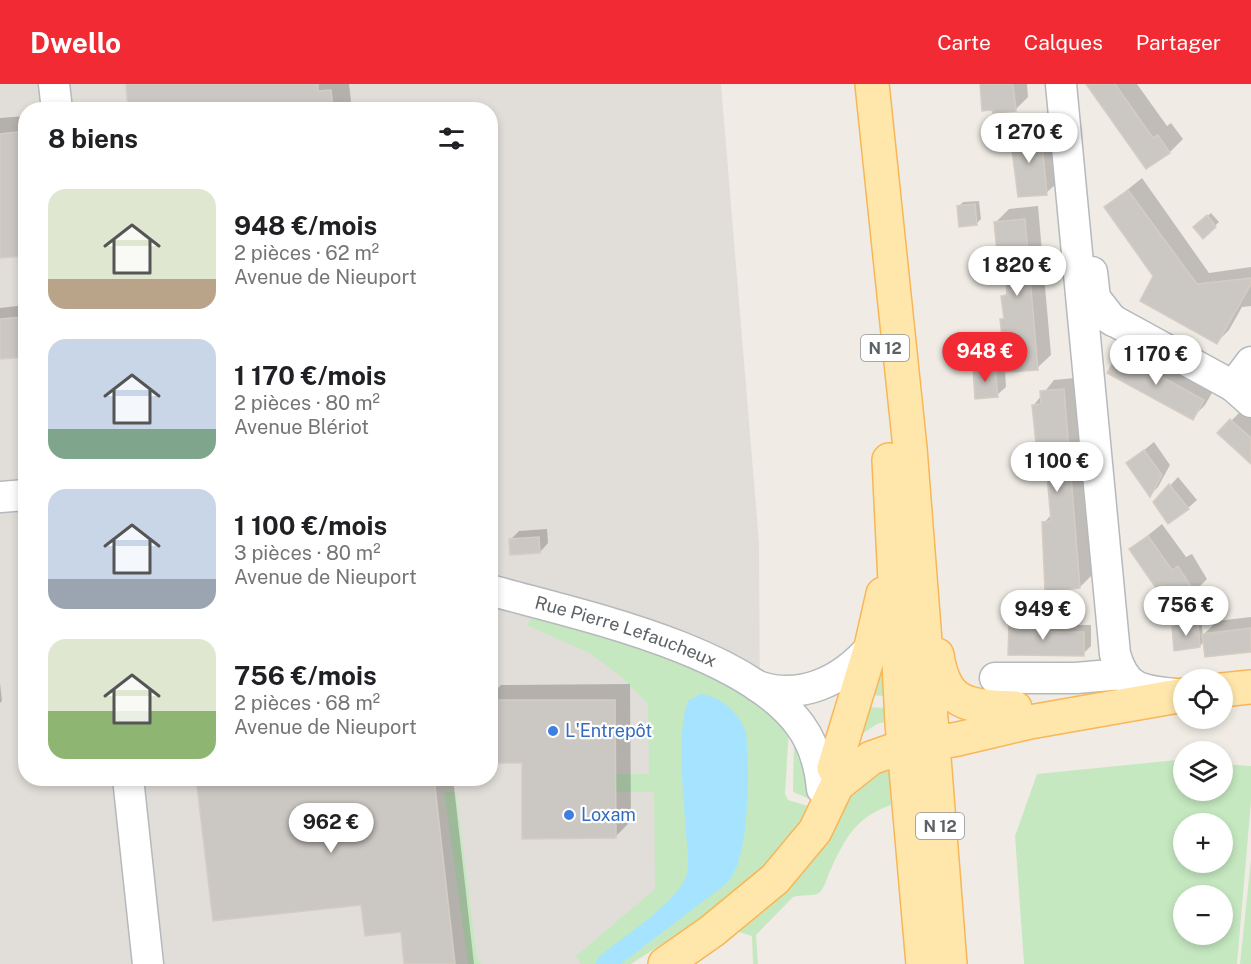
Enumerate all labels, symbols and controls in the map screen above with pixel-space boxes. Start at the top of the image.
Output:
text: Dwello [30,26,121,59]
text: Carte [937,30,991,55]
text: Calques [1024,30,1103,55]
text: Partager [1136,30,1221,55]
pin: 1 270 € [974,113,1084,164]
text: 1 270 € [995,120,1063,144]
icon: filters [435,122,468,155]
text: 8 biens [48,123,138,154]
text: 948 €/mois [234,210,377,241]
icon: home [96,213,168,285]
text: 2 pièces · 62 m² [234,241,379,265]
pin: 1 820 € [962,246,1072,297]
text: 1 820 € [982,253,1052,277]
text: Avenue de Nieuport [234,265,417,289]
pin: 948 € [943,332,1027,383]
road number: N 12 [861,335,909,361]
pin: 1 170 € [1101,335,1211,386]
text: 948 € [956,339,1014,363]
text: 1 170 € [1124,342,1188,366]
text: 1 170 €/mois [234,360,387,391]
icon: home [96,363,168,435]
text: 2 pièces · 80 m² [234,391,380,415]
text: Avenue Blériot [234,415,369,439]
pin: 1 100 € [1002,442,1112,493]
text: 1 100 € [1025,449,1089,473]
text: 1 100 €/mois [234,510,387,541]
icon: home [96,513,168,585]
text: 3 pièces · 80 m² [234,541,381,565]
text: Avenue de Nieuport [234,565,417,589]
pin: 756 € [1144,586,1228,637]
pin: 949 € [1001,590,1085,641]
street label: Rue Pierre Lefaucheux [533,592,720,671]
text: 756 € [1158,593,1214,617]
text: 949 € [1015,597,1071,621]
text: 756 €/mois [234,660,377,691]
icon: home [96,663,168,735]
map controls [1173,669,1233,945]
button: locate [1173,669,1233,729]
text: 2 pièces · 68 m² [234,691,380,715]
text: Avenue de Nieuport [234,715,417,739]
place label: L'Entrepôt [565,720,652,741]
marker: L'Entrepôt [546,724,560,738]
button: layers [1173,741,1233,801]
pin: 962 € [289,803,373,854]
place label: Loxam [581,804,636,825]
marker: Loxam [562,808,576,822]
text: 962 € [303,810,359,834]
road number: N 12 [916,813,964,839]
button: + [1173,813,1233,873]
button: − [1173,885,1233,945]

